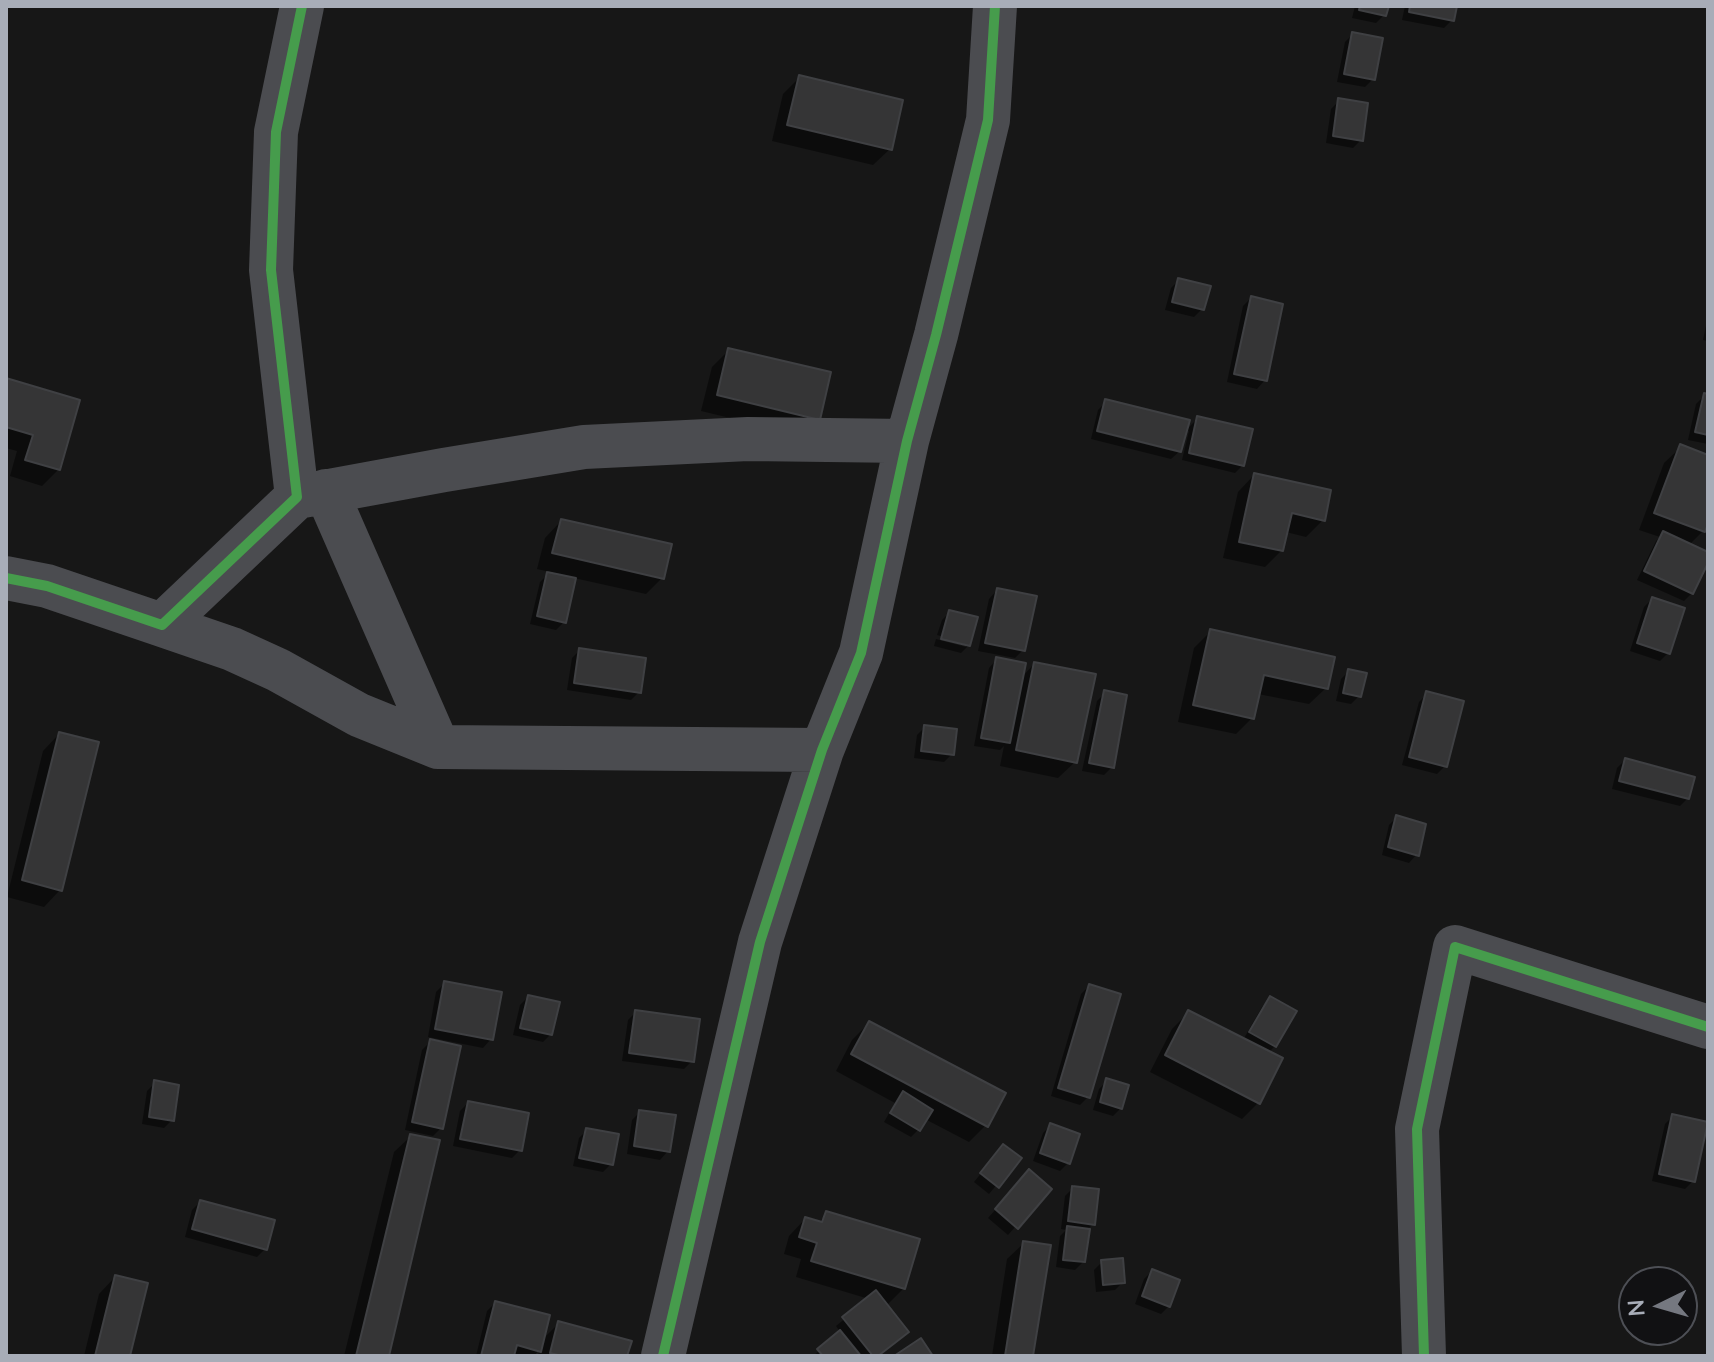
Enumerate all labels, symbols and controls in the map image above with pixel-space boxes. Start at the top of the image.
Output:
north arrow [1618,1266,1698,1346]
text: N [1621,1298,1650,1318]

